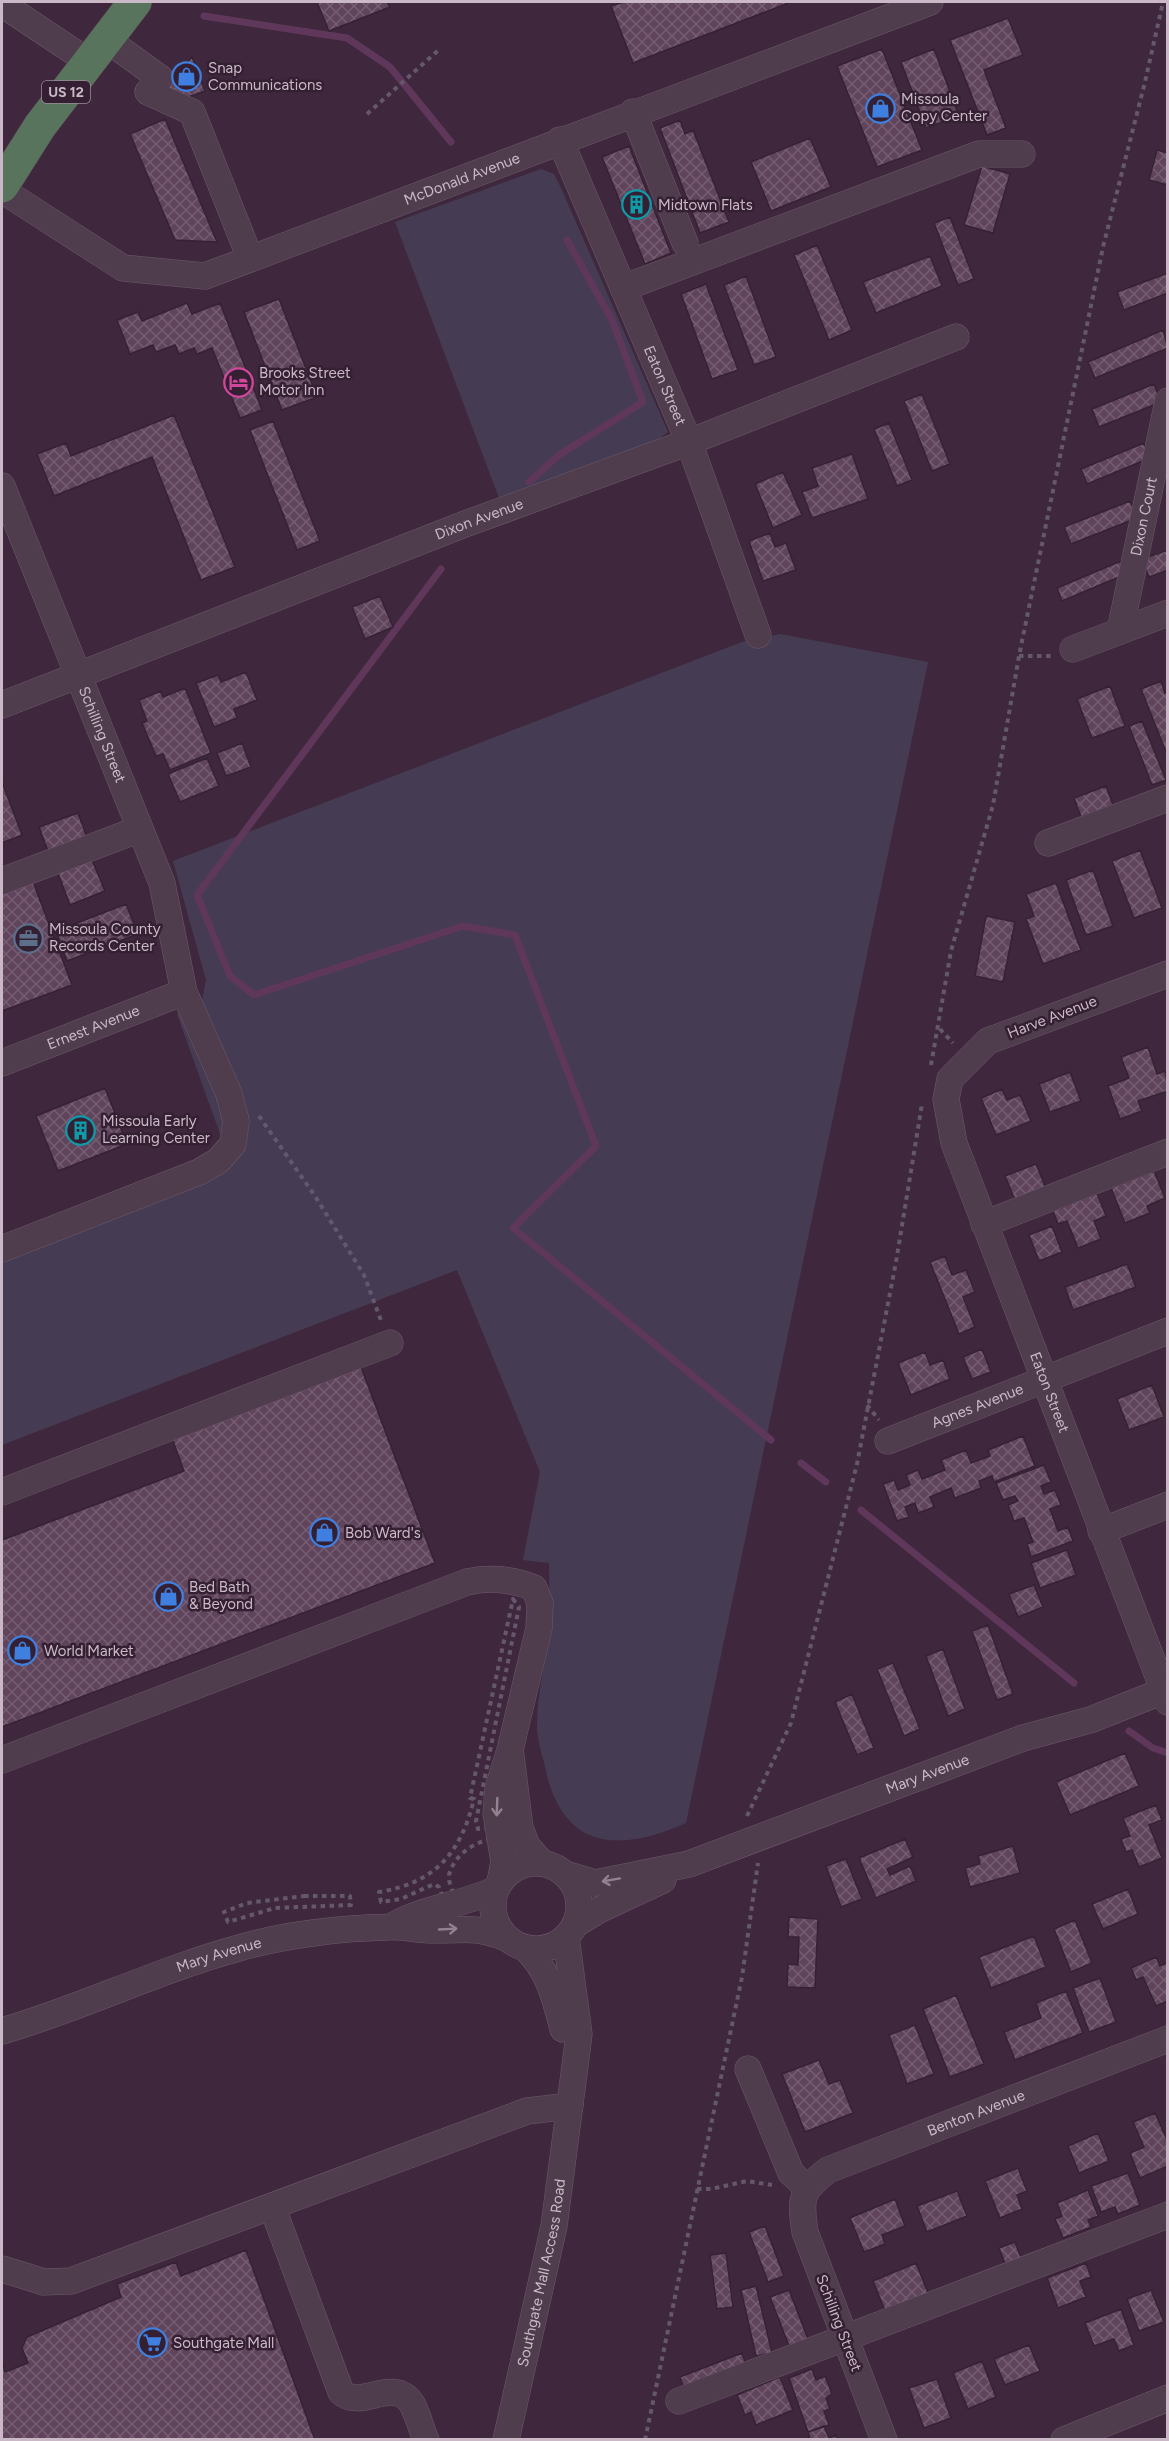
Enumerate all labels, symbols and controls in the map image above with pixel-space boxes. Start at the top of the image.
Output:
place label: Snap Communications [208,59,322,94]
shop icon: Snap Communications [171,61,203,93]
road number: US 12 [42,81,90,103]
place label: Missoula Copy Center [901,90,987,125]
shop icon: Missoula Copy Center [864,92,896,124]
street label: McDonald Avenue [401,149,522,209]
building icon: Midtown Flats [621,189,653,221]
place label: Midtown Flats [658,196,753,214]
street label: Eaton Street [640,343,690,428]
place label: Brooks Street Motor Inn [259,364,351,399]
hotel icon: Brooks Street Motor Inn [222,366,254,398]
street label: Dixon Court [1127,475,1161,558]
street label: Dixon Avenue [433,495,525,544]
street label: Schilling Street [75,684,130,786]
place label: Missoula County Records Center [49,920,161,955]
office icon: Missoula County Records Center [12,922,44,954]
street label: Harve Avenue [1005,992,1099,1042]
street label: Ernest Avenue [45,1001,142,1054]
place label: Missoula Early Learning Center [102,1112,210,1147]
building icon: Missoula Early Learning Center [65,1114,97,1146]
street label: Eaton Street [1026,1350,1073,1436]
street label: Agnes Avenue [929,1380,1026,1432]
shop icon: Bob Ward's [308,1517,340,1549]
place label: Bob Ward's [345,1524,421,1542]
place label: Bed Bath & Beyond [189,1578,253,1613]
shop icon: Bed Bath & Beyond [152,1580,184,1612]
shop icon: World Market [7,1635,39,1667]
place label: World Market [44,1642,134,1660]
street label: Mary Avenue [883,1750,972,1798]
one-way arrow [492,1796,503,1816]
one-way arrow [602,1875,622,1886]
one-way arrow [438,1924,458,1935]
street label: Mary Avenue [174,1934,263,1976]
street label: Benton Avenue [925,2086,1027,2140]
street label: Southgate Mall Access Road [514,2178,569,2369]
street label: Schilling Street [812,2272,866,2374]
supermarket icon: Southgate Mall [136,2327,168,2359]
place label: Southgate Mall [173,2334,274,2352]

